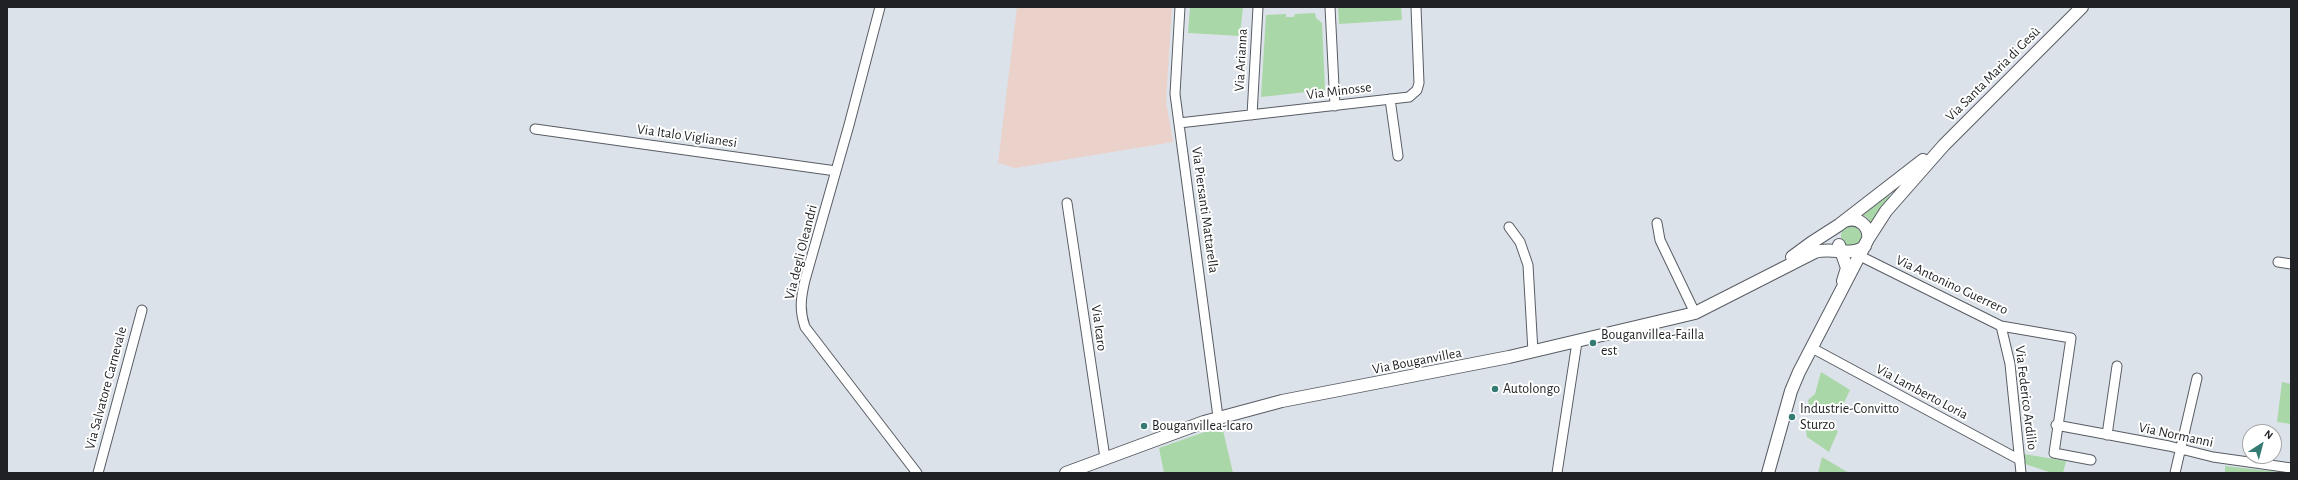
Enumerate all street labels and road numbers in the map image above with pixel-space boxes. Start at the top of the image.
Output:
street label: Via Santa Maria di Gesù [1942,23,2044,125]
street label: Via Arianna [1231,28,1251,92]
street label: Via Minosse [1306,79,1372,103]
street label: Via Italo Viglianesi [636,121,738,151]
street label: Via Piersanti Mattarella [1188,146,1222,274]
street label: Via degli Oleandri [781,203,821,301]
street label: Via Antonino Guerrero [1893,252,2011,318]
street label: Via Icaro [1087,304,1111,352]
street label: Via Salvatore Carnevale [81,325,131,451]
street label: Via Bouganvillea [1371,344,1463,378]
street label: Via Federico Ardilio [2011,345,2041,451]
street label: Via Lamberto Loria [1873,361,1971,423]
street label: Via Normanni [2137,419,2215,451]

